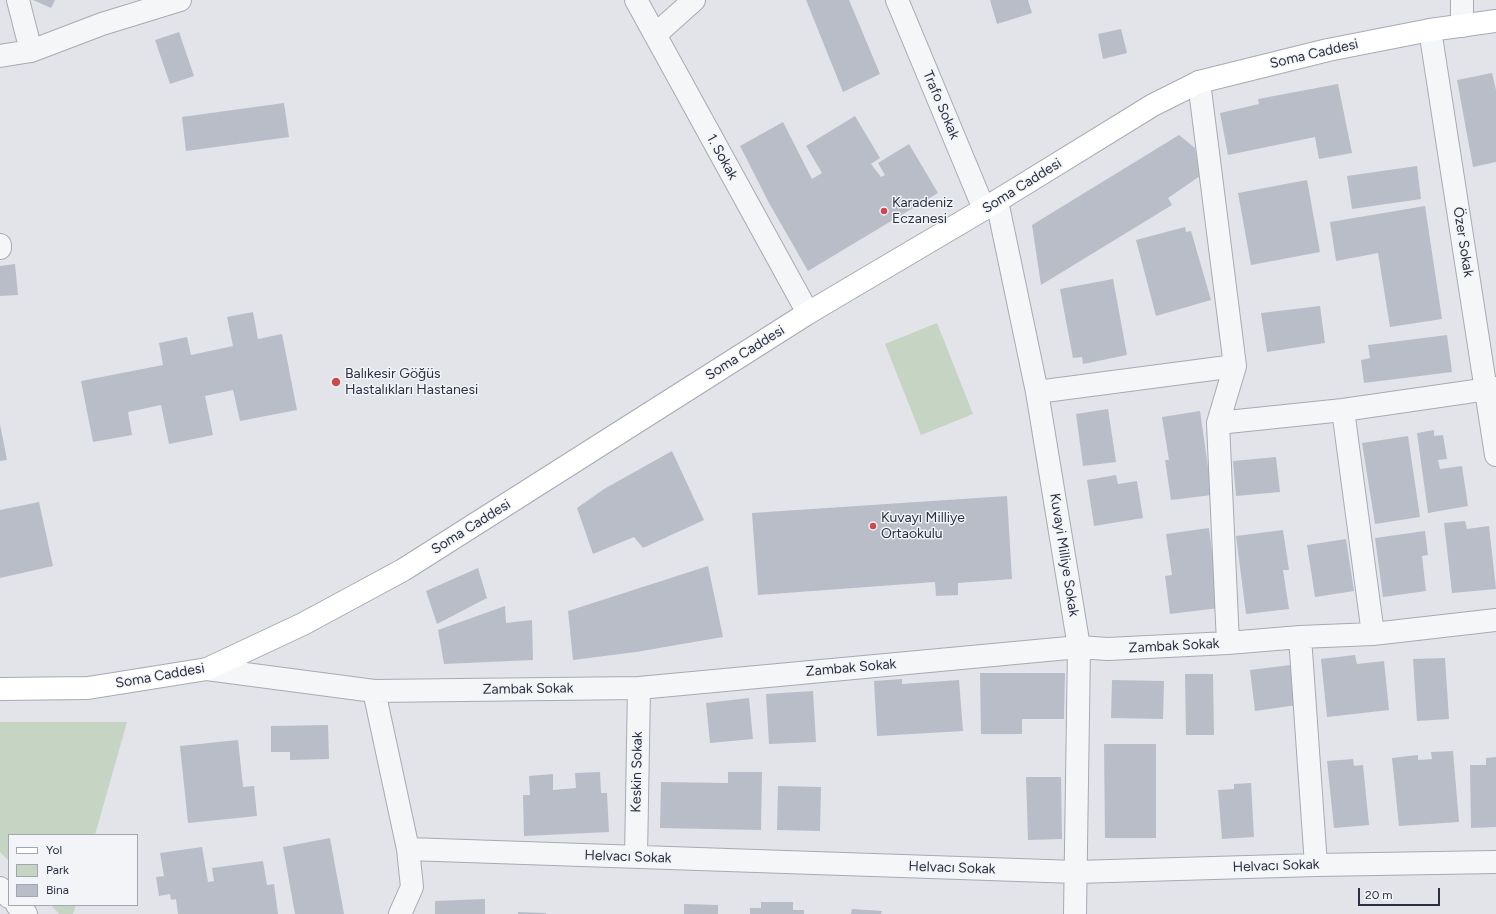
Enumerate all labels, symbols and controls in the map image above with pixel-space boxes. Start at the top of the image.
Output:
street label: Soma Caddesi [1268,36,1360,72]
street label: Trafo Sokak [919,68,963,142]
street label: 1. Sokak [703,131,741,183]
street label: Soma Caddesi [979,155,1065,217]
place label: Karadeniz Eczanesi [892,195,953,228]
marker: Karadeniz Eczanesi [879,206,889,216]
street label: Özer Sokak [1449,206,1477,278]
street label: Soma Caddesi [702,322,788,384]
place label: Balıkesir Göğüs Hastalıkları Hastanesi [345,366,478,398]
marker: Balıkesir Göğüs Hastalıkları Hastanesi [330,376,342,388]
street label: Kuvayi Milliye Sokak [1046,492,1082,618]
street label: Soma Caddesi [428,496,514,558]
place label: Kuvayı Milliye Ortaokulu [881,510,965,542]
marker: Kuvayı Milliye Ortaokulu [868,521,878,531]
street label: Zambak Sokak [1128,635,1220,657]
street label: Zambak Sokak [805,656,897,680]
street label: Soma Caddesi [114,660,206,692]
street label: Zambak Sokak [482,680,574,698]
street label: Keskin Sokak [628,731,646,813]
legend [8,834,138,906]
text: Yol [46,843,62,857]
street label: Helvacı Sokak [584,847,672,867]
street label: Helvacı Sokak [1232,856,1320,876]
street label: Helvacı Sokak [908,858,996,878]
text: Park [46,863,69,877]
scale bar [1360,880,1442,906]
text: Bina [46,883,69,897]
text: 20 m [1365,888,1393,902]

